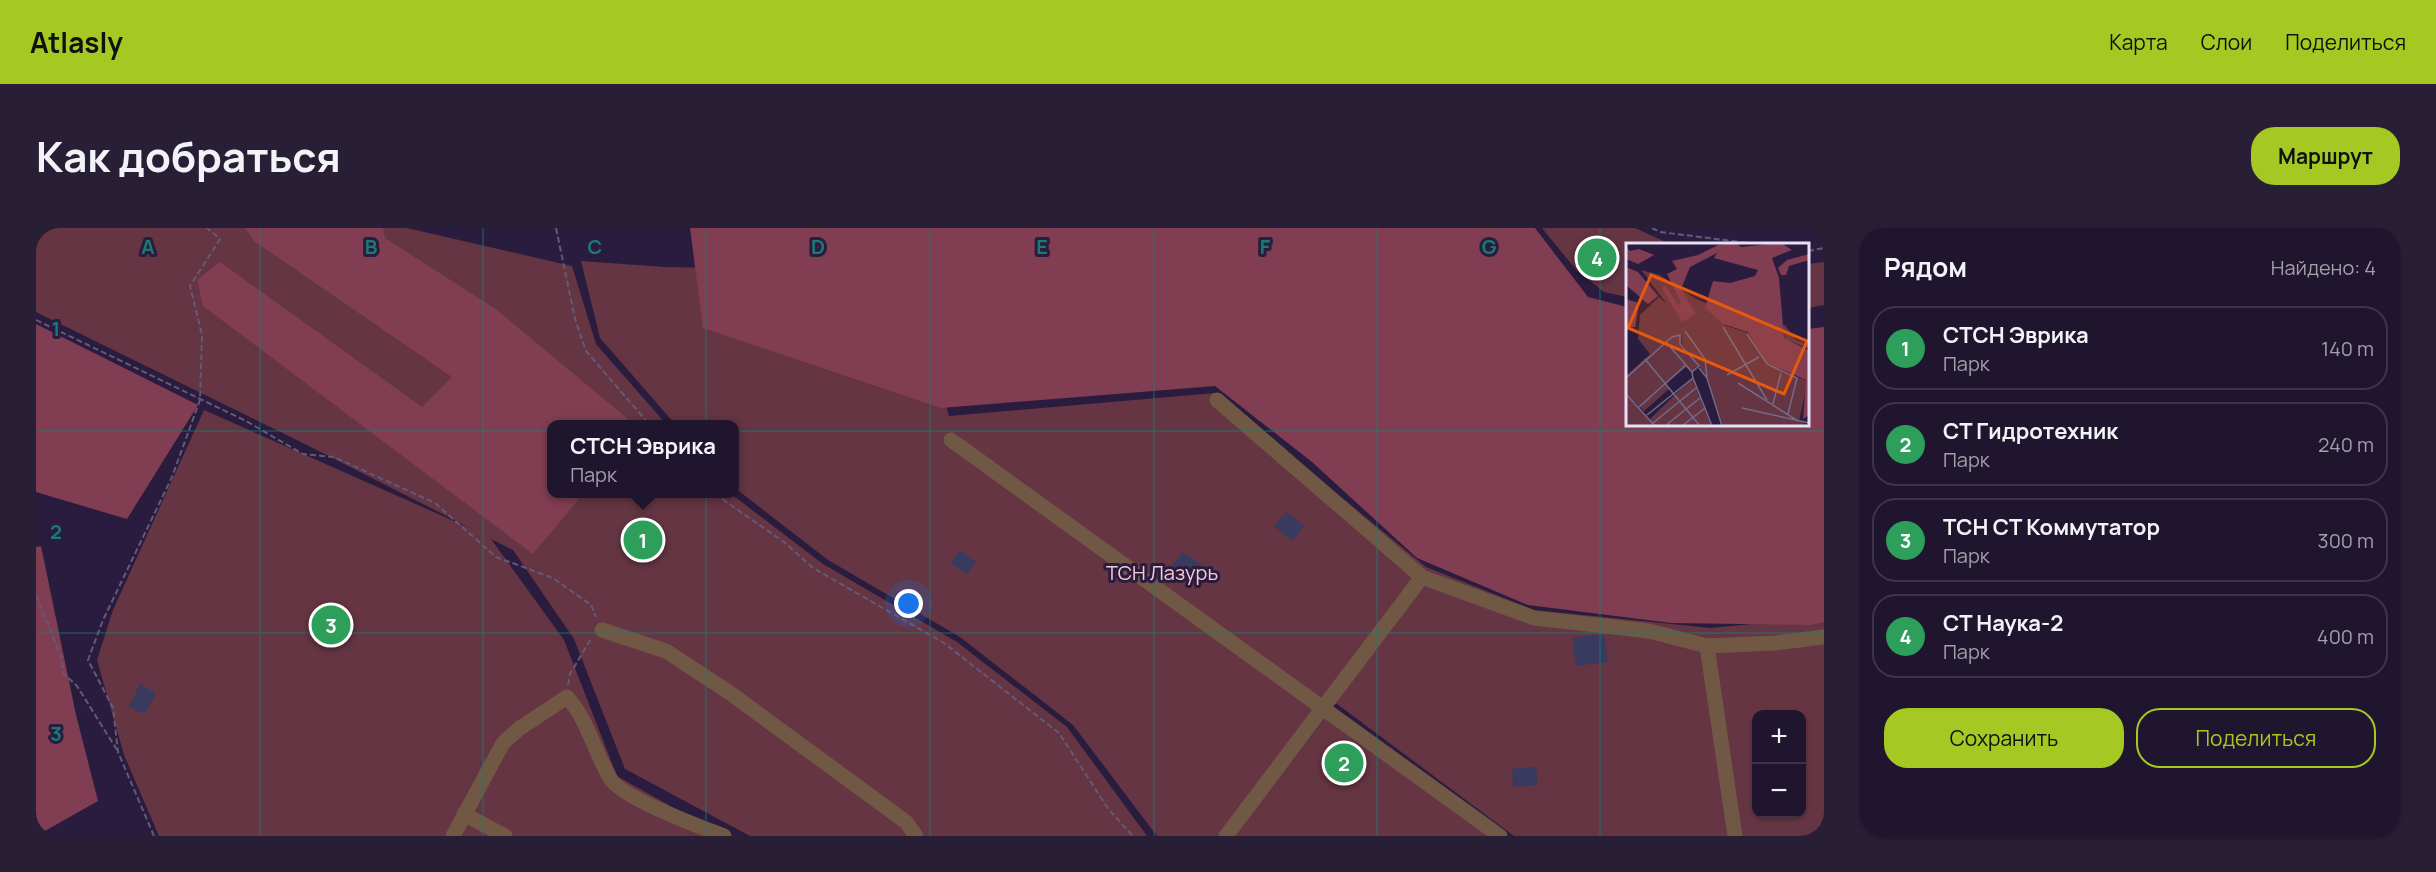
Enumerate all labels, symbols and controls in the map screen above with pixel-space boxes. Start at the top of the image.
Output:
text: Atlasly [30,23,123,61]
text: Карта [2109,28,2168,56]
text: Слои [2201,28,2252,56]
text: Поделиться [2285,28,2406,56]
text: Как добраться [36,127,341,185]
button: Маршрут [2251,127,2400,185]
text: A [141,233,155,260]
text: B [365,233,378,260]
text: C [588,233,602,260]
text: D [811,233,825,260]
text: E [1036,233,1048,260]
text: F [1260,233,1271,260]
text: G [1482,233,1497,260]
pin: 4 [1578,236,1616,280]
inset map [1626,243,1809,426]
text: Рядом [1884,249,1967,285]
text: Найдено: 4 [2271,254,2376,281]
text: 1 [52,315,60,342]
text: СТСН Эврика [1943,320,2089,350]
text: 1 [1901,335,1910,362]
text: 140 m [2321,335,2374,362]
text: Парк [1943,350,1990,377]
text: СТ Гидротехник [1943,416,2118,446]
popup [547,420,739,498]
text: СТСН Эврика [570,431,716,461]
text: 2 [1900,431,1911,458]
text: 240 m [2318,431,2374,458]
text: Парк [1943,446,1990,473]
text: Парк [570,461,617,488]
text: ТСН СТ Коммутатор [1943,512,2160,542]
text: 2 [50,518,62,545]
pin: 1 [624,518,662,562]
text: 3 [1900,527,1911,554]
text: 300 m [2318,527,2374,554]
text: Парк [1943,542,1990,569]
park label: ТСН Лазурь [1106,559,1218,586]
your location [894,589,923,618]
pin: 3 [312,602,350,648]
text: СТ Наука-2 [1943,608,2063,638]
text: 4 [1899,623,1912,650]
text: 400 m [2317,623,2374,650]
text: Парк [1943,638,1990,665]
button: Сохранить [1884,708,2124,768]
button: Поделиться [2136,708,2376,768]
map controls [1752,710,1806,818]
button: + [1752,710,1806,764]
text: 3 [50,720,62,747]
pin: 2 [1324,740,1364,786]
button: − [1752,764,1806,818]

